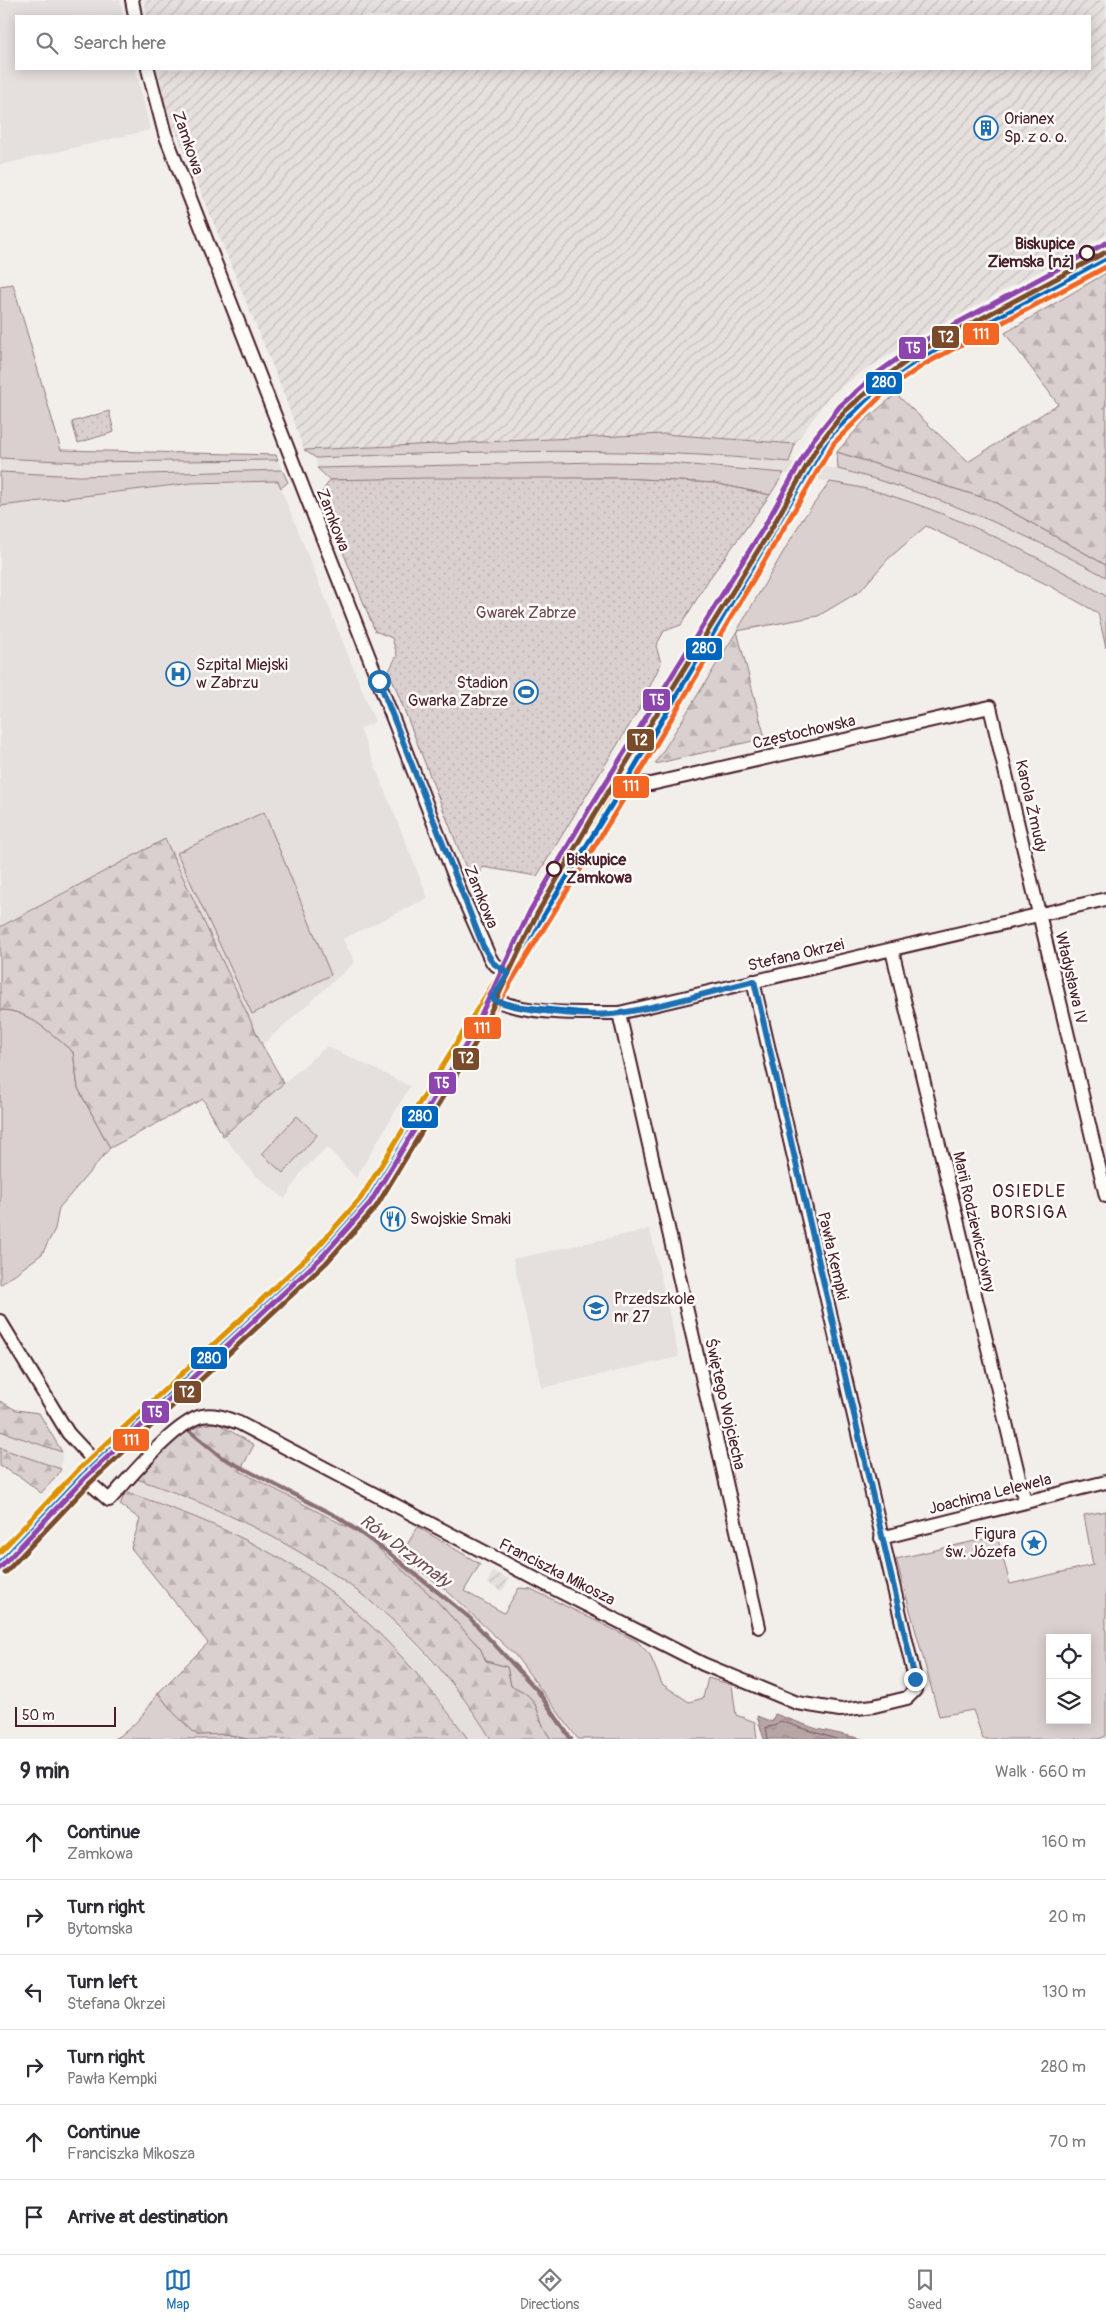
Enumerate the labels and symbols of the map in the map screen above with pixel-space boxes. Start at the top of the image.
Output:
street label: Zamkowa [168,109,208,177]
place label: Orianex Sp. z o. o. [1004,109,1067,147]
building icon: Orianex Sp. z o. o. [973,115,999,141]
place label: Biskupice Ziemska [nż] [987,234,1076,272]
marker: Biskupice Ziemska [nż] [1079,245,1095,261]
line badge: 111 [962,322,1000,346]
line badge: T2 [931,325,960,349]
text: 111 [973,326,989,343]
text: T2 [937,329,954,346]
line badge: T5 [898,336,927,360]
text: T5 [904,340,921,357]
line badge: 280 [865,371,903,395]
text: 280 [872,374,897,391]
street label: Zamkowa [312,486,354,554]
park label: Gwarek Zabrze [476,603,576,623]
line badge: 280 [685,637,723,661]
text: 280 [692,640,717,657]
place label: Szpital Miejski w Zabrzu [196,655,288,693]
hospital icon: Szpital Miejski w Zabrzu [165,661,191,687]
route start [368,670,391,693]
place label: Stadion Gwarka Zabrze [408,673,508,711]
sports icon: Stadion Gwarka Zabrze [513,679,539,705]
line badge: T5 [642,688,671,712]
text: T5 [648,692,665,709]
street label: Częstochowska [751,710,857,754]
line badge: T2 [626,728,655,752]
text: T2 [631,732,648,749]
street label: Karola Żmudy [1011,758,1051,854]
line badge: 111 [612,775,650,799]
text: 111 [623,778,639,795]
place label: Biskupice Zamkowa [566,850,632,888]
marker: Biskupice Zamkowa [546,861,562,877]
street label: Zamkowa [459,863,503,931]
street label: Władysława IV [1051,930,1091,1026]
street label: Stefana Okrzei [746,934,846,976]
line badge: 111 [463,1016,502,1040]
text: 111 [474,1020,490,1037]
line badge: T2 [452,1047,480,1071]
text: T2 [457,1050,474,1067]
line badge: T5 [428,1071,457,1095]
text: T5 [433,1075,450,1092]
line badge: 280 [401,1105,439,1129]
text: 280 [408,1108,433,1125]
street label: Marii Rodziewiczówny [948,1150,1000,1294]
district label: OSIEDLE BORSIGA [990,1180,1068,1224]
restaurant icon: Swojskie Smaki [380,1206,406,1232]
place label: Swojskie Smaki [410,1209,511,1229]
street label: Pawła Kempki [813,1210,853,1302]
place label: Przedszkole nr 27 [614,1289,695,1327]
school or university icon: Przedszkole nr 27 [583,1295,609,1321]
street label: Świętego Wojciecha [700,1336,750,1472]
line badge: 280 [190,1346,228,1370]
text: 280 [197,1350,222,1367]
line badge: T2 [173,1380,202,1404]
text: T2 [178,1384,195,1401]
line badge: T5 [141,1400,170,1424]
text: T5 [146,1404,163,1421]
line badge: 111 [112,1428,150,1452]
text: 111 [123,1432,139,1449]
street label: Joachima Lelewela [927,1469,1053,1519]
water label: Rów Drzymały [355,1509,457,1594]
place label: Figura św. Józefa [945,1524,1016,1562]
place icon: Figura św. Józefa [1021,1530,1047,1556]
street label: Franciszka Mikosza [495,1534,619,1610]
route end [904,1668,927,1691]
scale bar [15,1704,116,1727]

